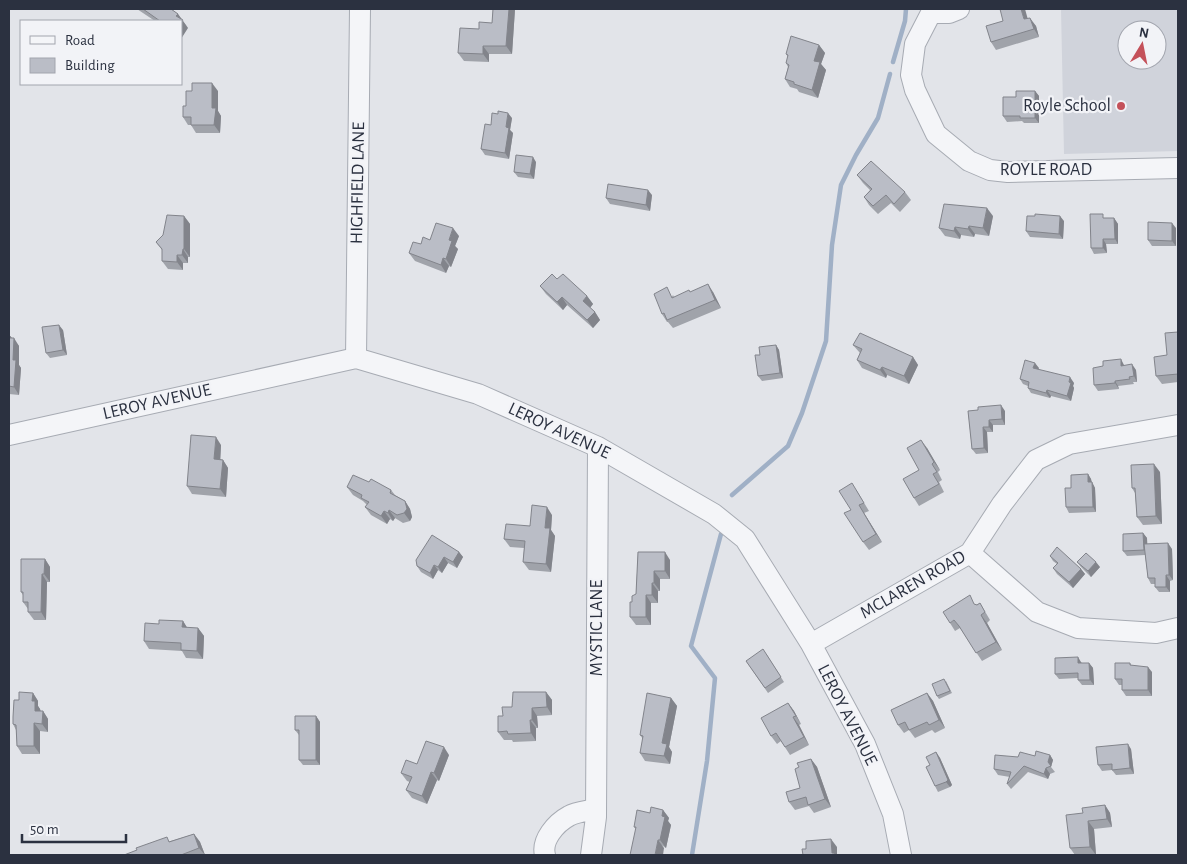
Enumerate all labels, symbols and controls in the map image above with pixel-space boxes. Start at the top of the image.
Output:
legend [20,20,182,85]
north arrow [1117,20,1167,70]
text: N [1138,25,1150,41]
text: Road [65,33,95,48]
text: Building [65,58,115,73]
place label: Royle School [1023,97,1111,115]
marker: Royle School [1115,100,1127,112]
street label: HIGHFIELD LANE [348,121,368,244]
street label: ROYLE ROAD [1000,161,1092,179]
street label: LEROY AVENUE [101,381,213,423]
street label: LEROY AVENUE [505,400,613,463]
street label: MCLAREN ROAD [857,548,969,622]
street label: MYSTIC LANE [588,579,606,676]
street label: LEROY AVENUE [814,662,880,769]
scale bar [22,812,126,844]
text: 50 m [30,822,59,837]

